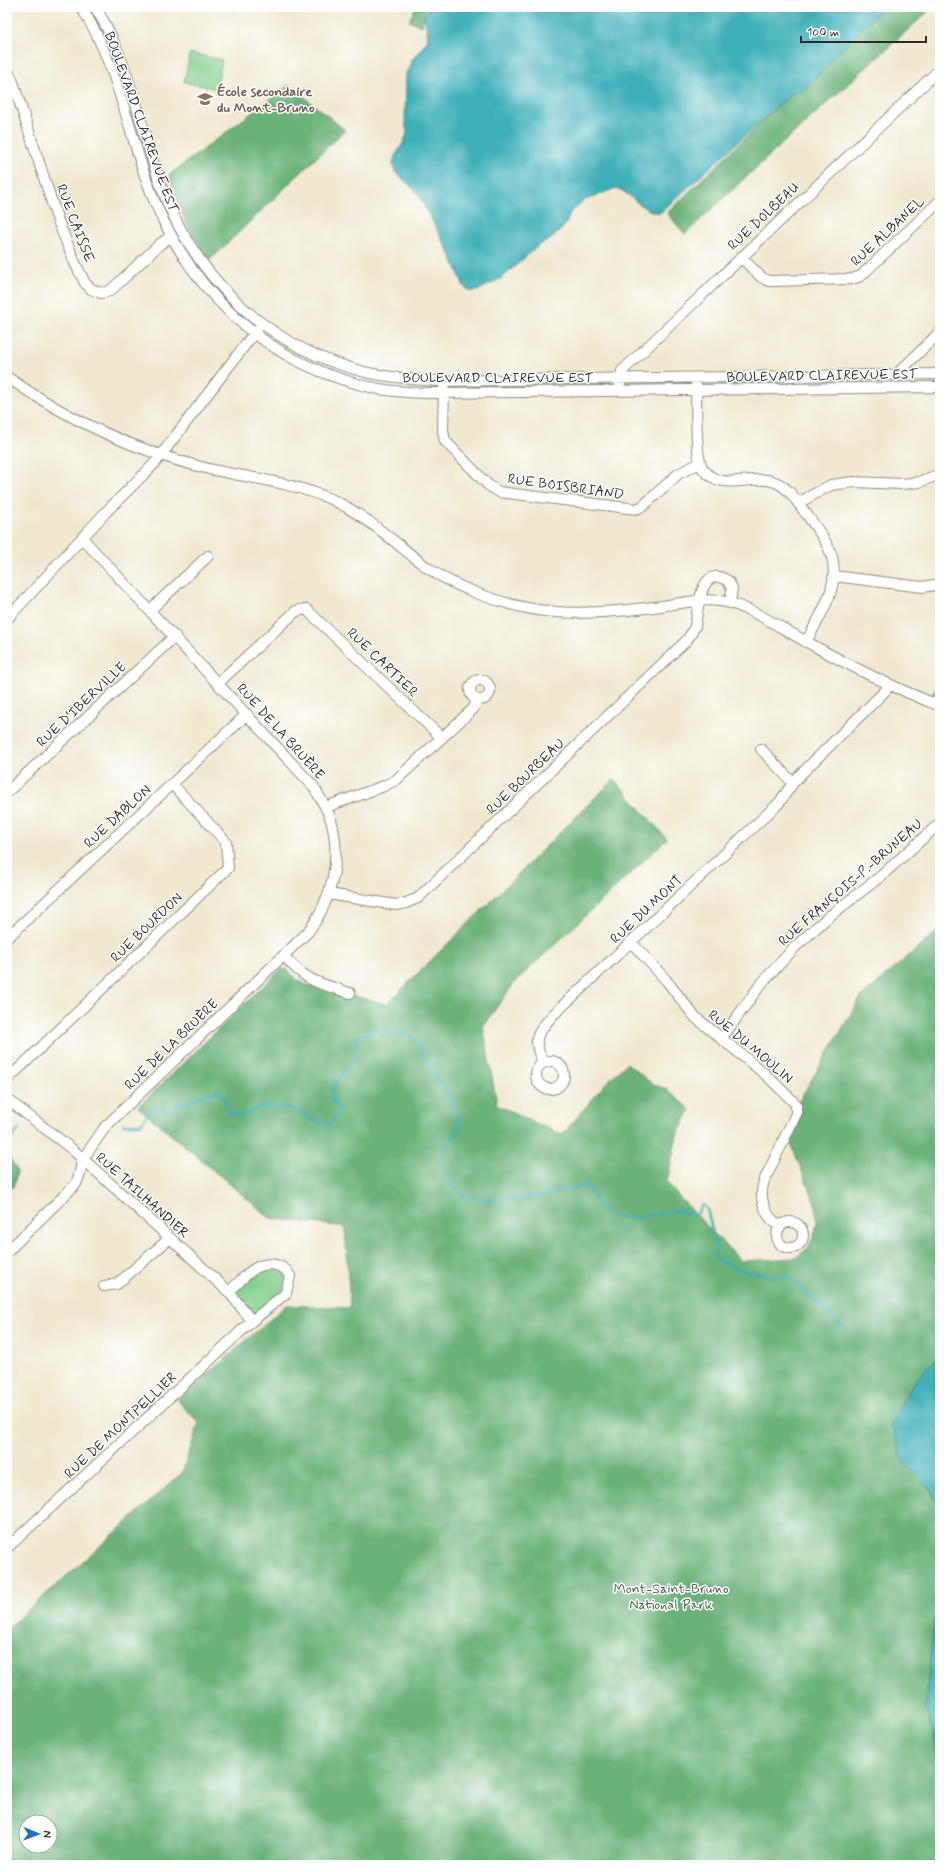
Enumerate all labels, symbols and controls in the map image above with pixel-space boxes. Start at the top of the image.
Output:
scale bar [801,18,926,44]
text: 100 m [807,25,839,41]
street label: BOULEVARD CLAIREVUE EST [100,29,182,216]
place label: École secondaire du Mont-Bruno [217,83,315,117]
school or university icon: École secondaire du Mont-Bruno [196,90,214,108]
street label: RUE DOLBEAU [724,179,803,254]
street label: RUE CAISSE [52,182,98,265]
street label: RUE ALBANEL [847,193,928,270]
street label: BOULEVARD CLAIREVUE EST [726,365,918,387]
street label: BOULEVARD CLAIREVUE EST [402,369,594,387]
street label: RUE BOISBRIAND [506,470,625,504]
street label: RUE CARTIER [343,624,422,701]
street label: RUE D'IBERVILLE [33,658,130,751]
street label: RUE DE LA BRUÈRE [232,680,328,784]
street label: RUE BOURBEAU [483,735,569,819]
street label: RUE DABLON [80,781,155,852]
street label: RUE FRANÇOIS-P.-BRUNEAU [775,815,926,950]
street label: RUE DU MONT [607,872,687,948]
street label: RUE BOURDON [107,889,187,967]
street label: RUE DE LA BRUÈRE [121,995,222,1094]
street label: RUE DU MOULIN [704,1006,797,1088]
street label: RUE TAILHANDIER [92,1149,193,1243]
street label: RUE DE MONTPELLIER [61,1369,181,1483]
park label: Mont-Saint-Bruno National Park [613,1580,729,1614]
north arrow [18,1814,58,1854]
text: N [40,1830,54,1838]

